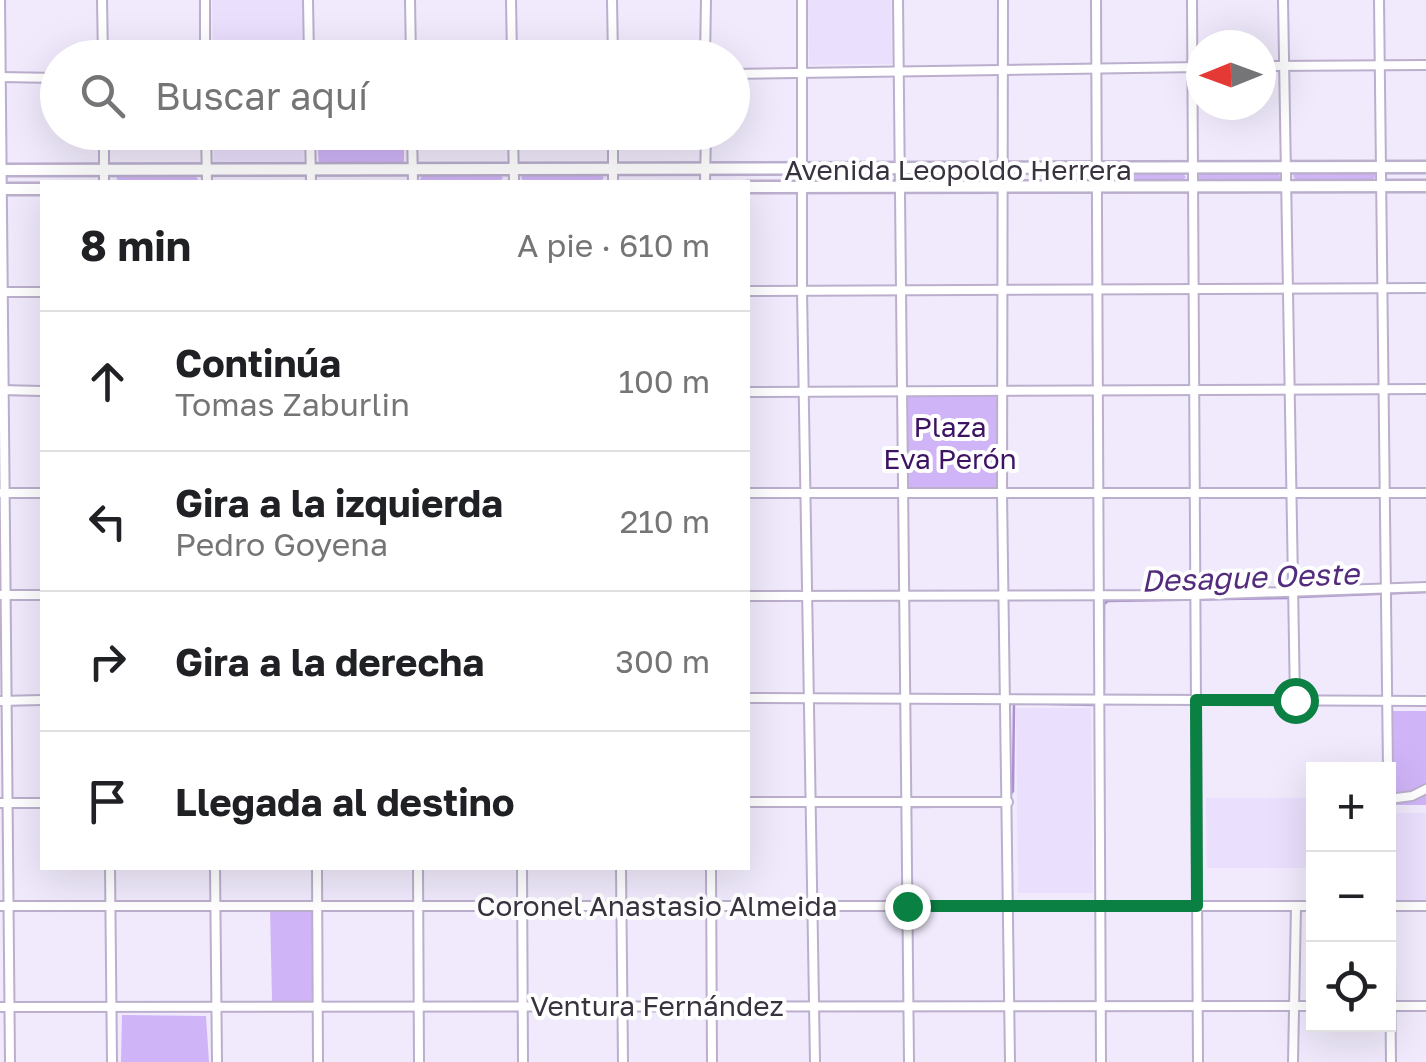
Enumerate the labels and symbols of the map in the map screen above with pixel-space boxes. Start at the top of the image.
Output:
north arrow [1186,30,1276,120]
street label: Avenida Leopoldo Herrera [784,153,1132,186]
park label: Plaza Eva Perón [883,410,1017,475]
water label: Desague Oeste [1141,555,1362,599]
route start [1273,678,1319,724]
route end [885,884,931,930]
street label: Coronel Anastasio Almeida [476,889,838,922]
street label: Ventura Fernández [530,989,784,1022]

